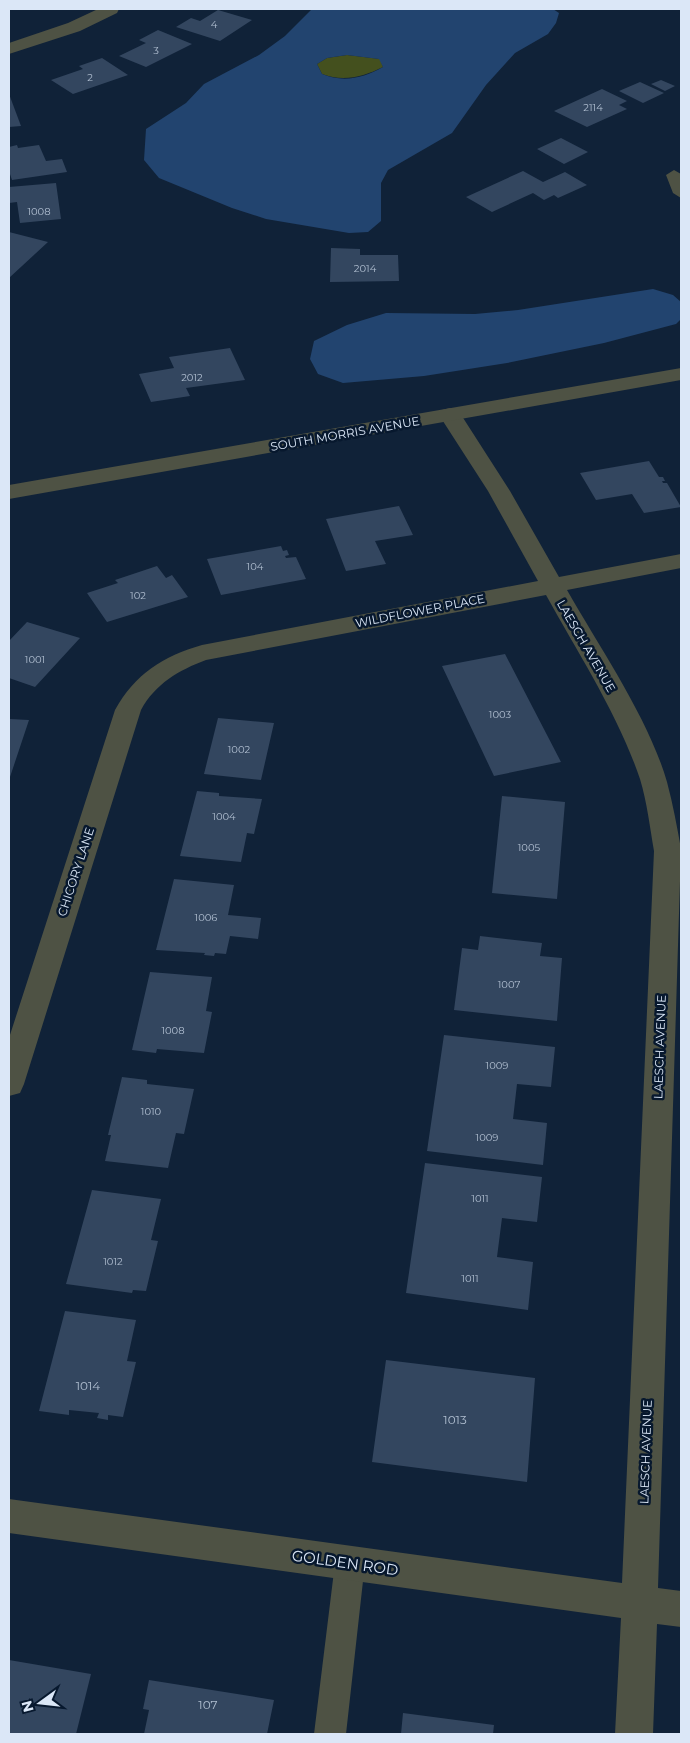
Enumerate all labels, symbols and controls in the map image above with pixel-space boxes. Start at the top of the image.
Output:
house number: 4 [211,18,218,31]
house number: 3 [153,44,159,57]
house number: 2 [87,71,93,84]
house number: 2114 [583,101,603,114]
house number: 1008 [27,205,51,218]
house number: 2014 [354,262,377,275]
house number: 2012 [181,371,203,384]
street label: SOUTH MORRIS AVENUE [269,413,421,454]
house number: 104 [247,560,264,573]
house number: 102 [130,589,146,602]
street label: WILDFLOWER PLACE [354,591,486,630]
street label: LAESCH AVENUE [554,597,619,695]
house number: 1001 [25,653,45,666]
house number: 1003 [489,708,512,721]
house number: 1002 [228,743,251,756]
house number: 1004 [212,810,236,823]
street label: CHICORY LANE [54,825,97,918]
house number: 1005 [518,841,541,854]
house number: 1006 [195,911,217,924]
house number: 1007 [498,978,520,991]
street label: LAESCH AVENUE [650,995,669,1099]
house number: 1008 [161,1024,185,1037]
house number: 1009 [486,1059,508,1072]
house number: 1010 [141,1105,162,1118]
house number: 1009 [476,1131,498,1144]
house number: 1011 [471,1192,489,1205]
house number: 1012 [103,1255,123,1268]
house number: 1011 [461,1272,479,1285]
house number: 1014 [76,1378,100,1393]
street label: LAESCH AVENUE [636,1400,655,1504]
house number: 1013 [443,1412,467,1427]
street label: GOLDEN ROD [291,1546,400,1579]
north arrow [15,1678,65,1728]
house number: 107 [198,1697,218,1712]
text: N [17,1699,38,1714]

